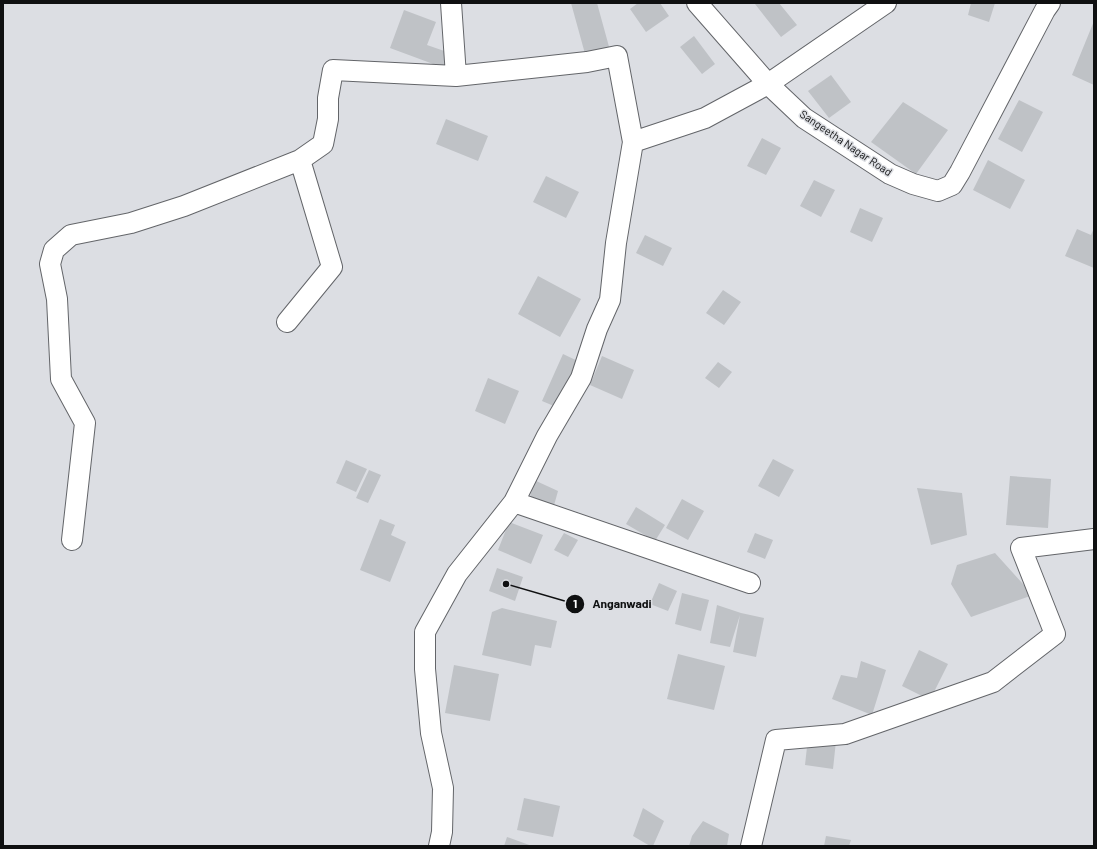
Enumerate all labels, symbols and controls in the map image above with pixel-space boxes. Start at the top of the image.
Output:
street label: Sangeetha Nagar Road [798,107,895,178]
callout: Anganwadi [565,592,660,616]
text: 1 [573,596,577,610]
text: Anganwadi [592,596,652,610]

